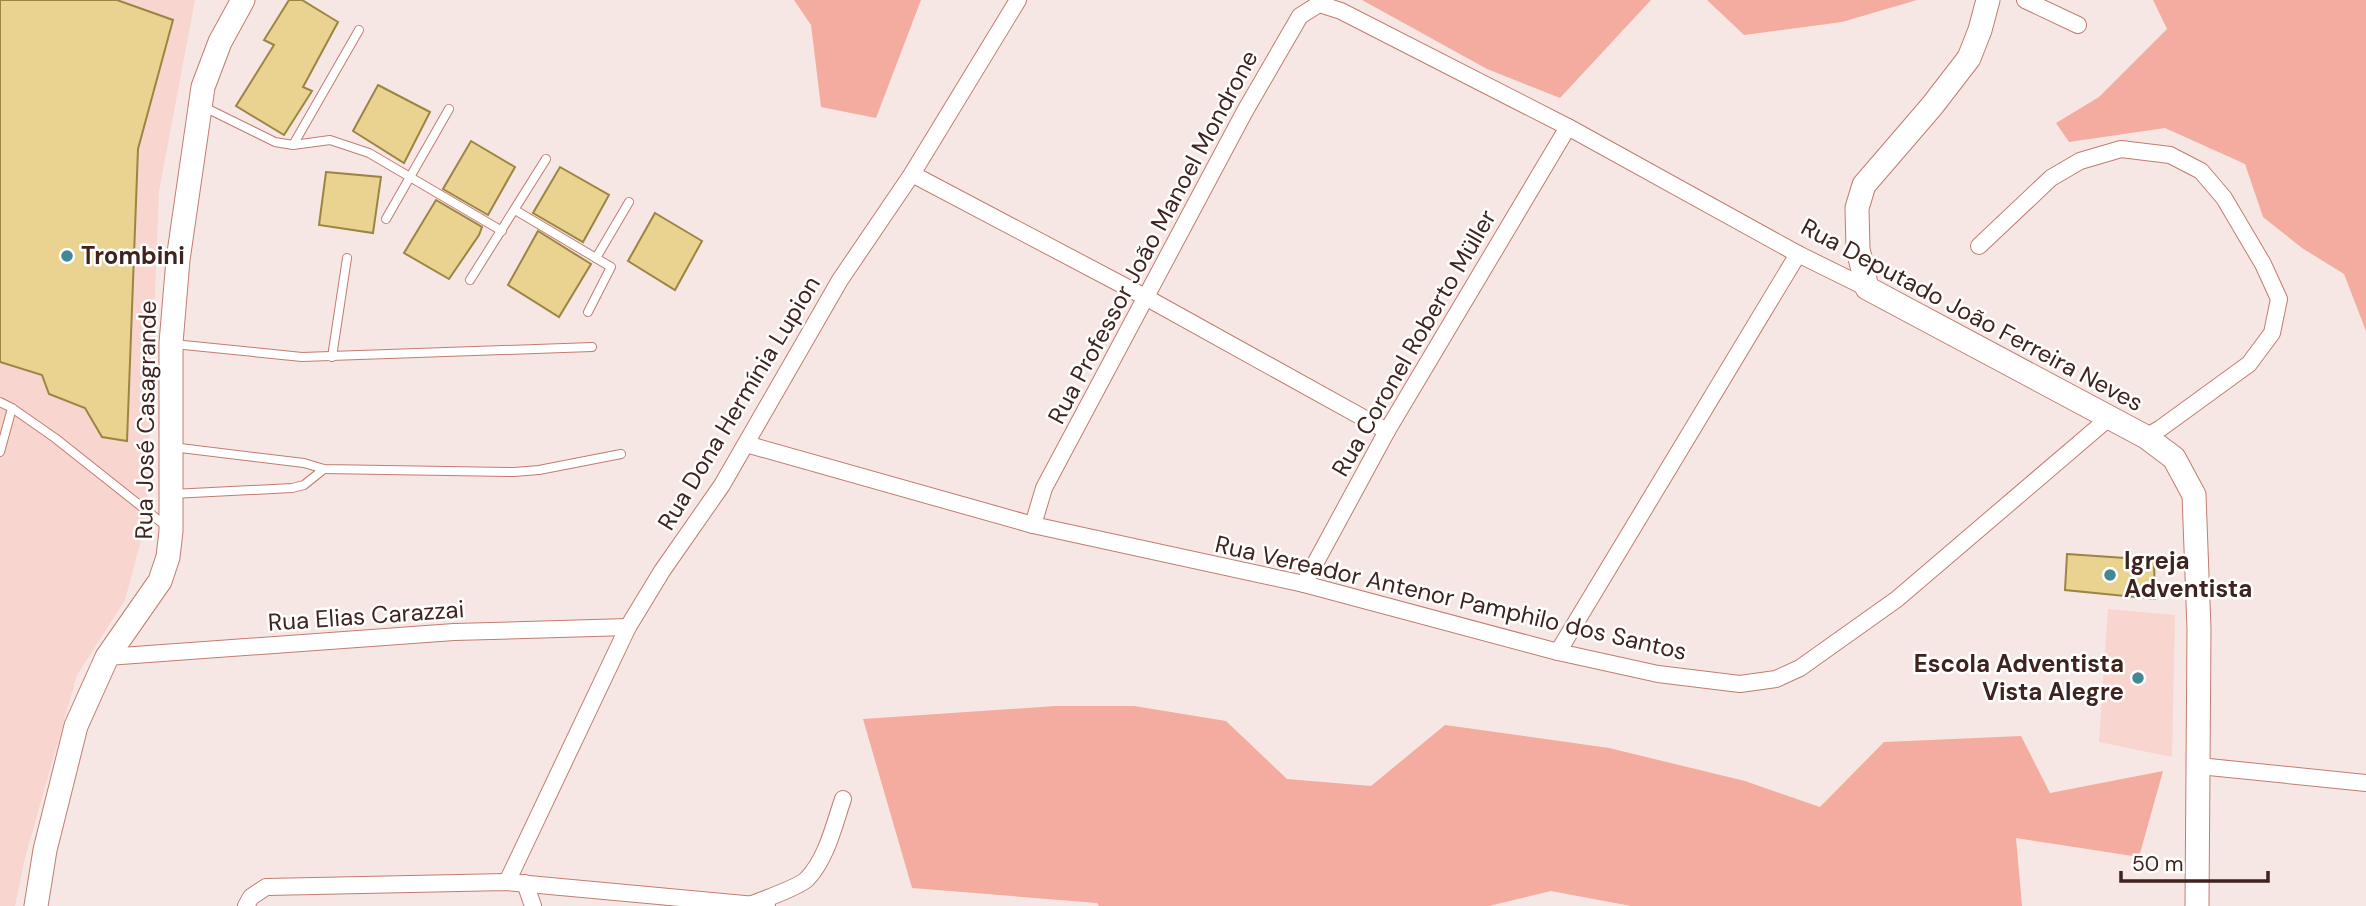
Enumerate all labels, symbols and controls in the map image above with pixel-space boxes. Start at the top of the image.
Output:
street label: Rua Professor João Manoel Mondrone [1041,45,1265,429]
street label: Rua Coronel Roberto Müller [1324,204,1503,482]
street label: Rua Deputado João Ferreira Neves [1796,211,2149,418]
place label: Trombini [81,240,185,271]
marker: Trombini [59,248,75,264]
street label: Rua Dona Hermínia Lupion [650,270,827,536]
street label: Rua José Casagrande [128,300,163,540]
street label: Rua Vereador Antenor Pamphilo dos Santos [1212,528,1690,667]
place label: Igreja Adventista [2124,545,2252,604]
marker: Igreja Adventista [2102,567,2118,583]
street label: Rua Elias Carazzai [267,593,465,638]
place label: Escola Adventista Vista Alegre [1914,648,2124,707]
marker: Escola Adventista Vista Alegre [2130,670,2146,686]
scale bar [2121,839,2268,883]
text: 50 m [2132,850,2183,878]

